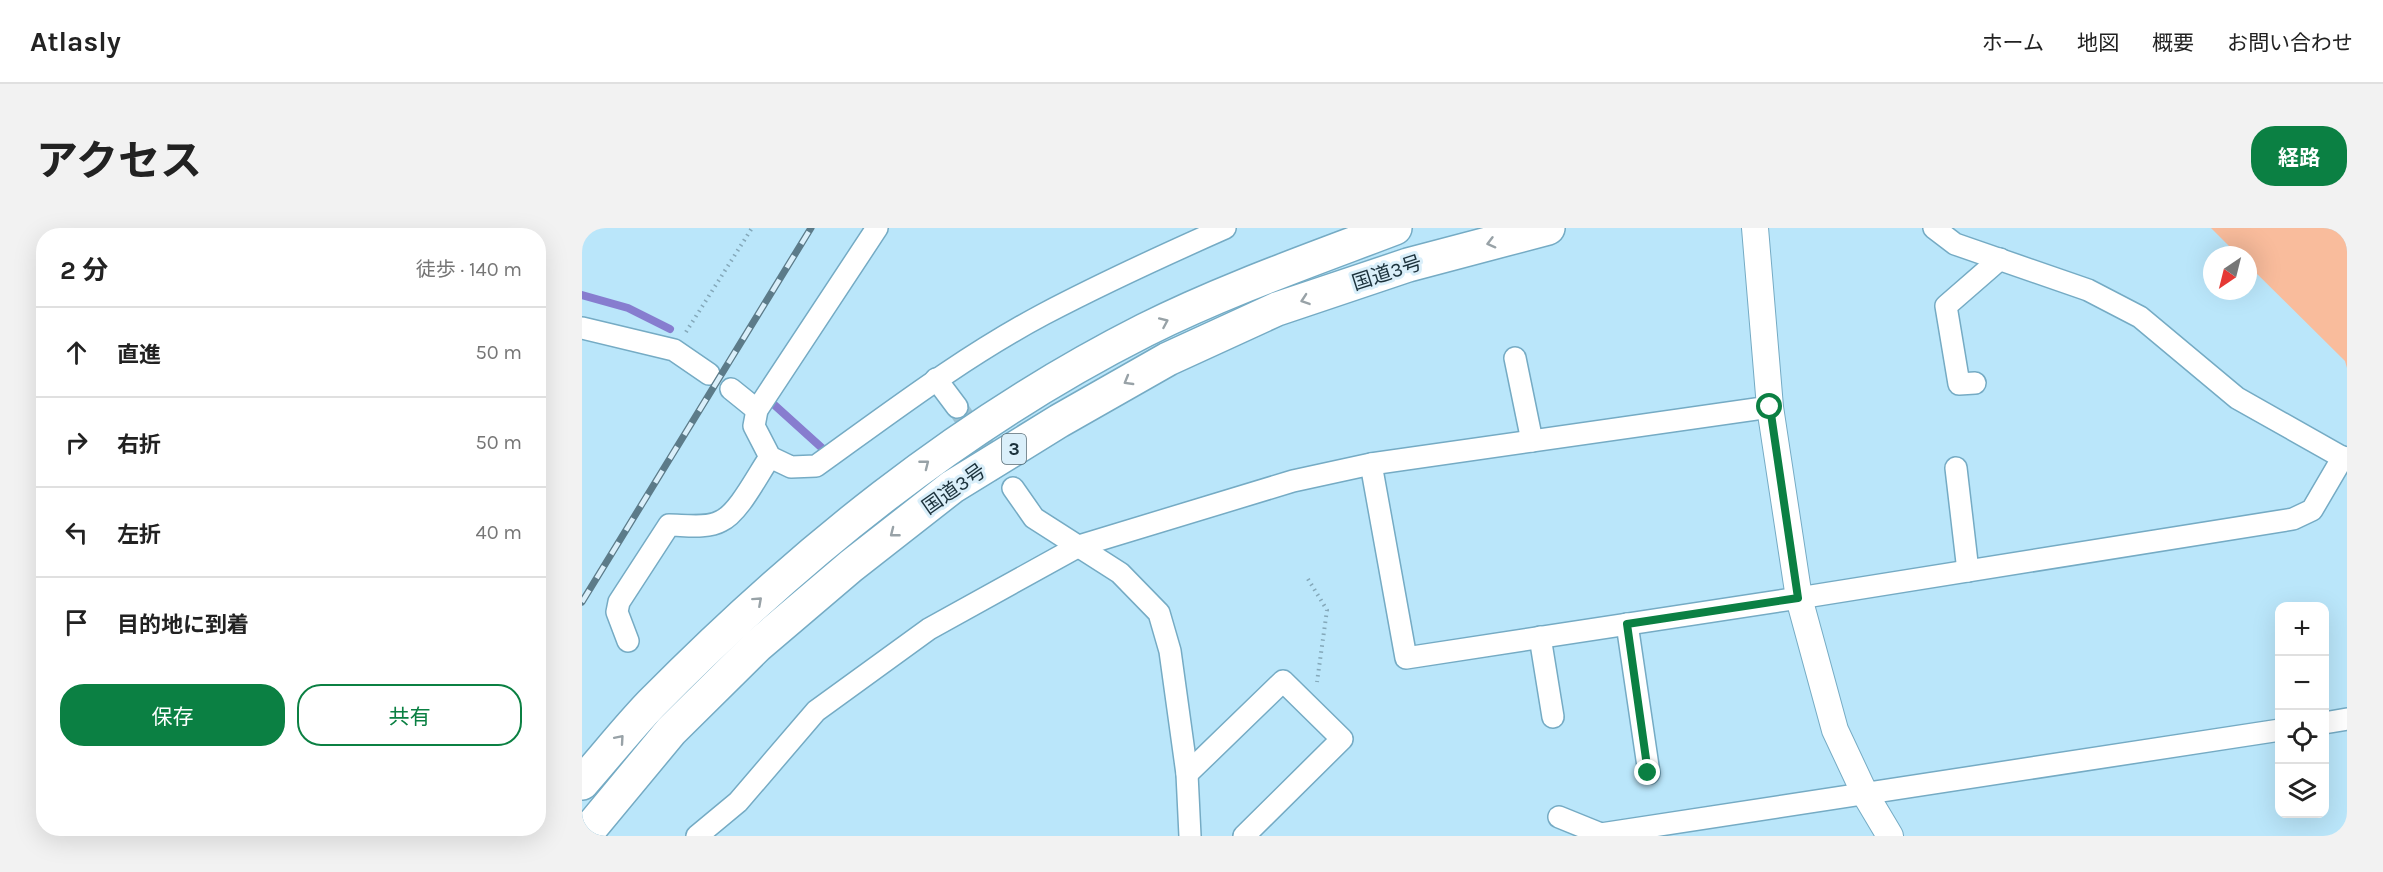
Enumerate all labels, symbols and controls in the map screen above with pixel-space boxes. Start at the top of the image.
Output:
text: Atlasly [30,25,121,58]
text: ホーム [1982,31,2044,55]
text: 地図 [2077,31,2119,55]
text: 概要 [2152,31,2194,55]
text: お問い合わせ [2227,31,2353,55]
button: 経路 [2251,126,2347,186]
text: アクセス [36,136,202,186]
one-way arrow [1486,236,1497,248]
north arrow [2203,246,2257,300]
street label: 国道3号 [1349,251,1425,295]
text: 2 分 [60,255,108,286]
text: 徒歩 · 140 m [416,258,522,281]
one-way arrow [1300,292,1311,305]
one-way arrow [1158,317,1169,329]
icon: ahead [60,336,93,369]
text: 50 m [475,341,522,364]
text: 直進 [117,342,161,368]
one-way arrow [1124,374,1134,386]
route start [1756,393,1782,419]
icon: right [60,426,93,459]
text: 50 m [475,431,522,454]
text: 右折 [117,432,161,458]
road number: 3 [1002,434,1026,464]
street label: 国道3号 [918,459,990,519]
one-way arrow [918,460,929,471]
icon: left [60,516,93,549]
text: 40 m [476,521,522,544]
text: 左折 [117,522,161,548]
one-way arrow [890,525,901,536]
one-way arrow [752,597,762,608]
map controls [2275,602,2329,818]
button: + [2275,602,2329,656]
icon: arrive [60,606,93,639]
text: 目的地に到着 [117,612,249,638]
button: − [2275,656,2329,710]
button: 保存 [60,684,285,746]
button: 共有 [297,684,522,746]
button: locate [2275,710,2329,764]
one-way arrow [613,735,624,746]
route end [1634,759,1660,785]
button: layers [2275,764,2329,818]

